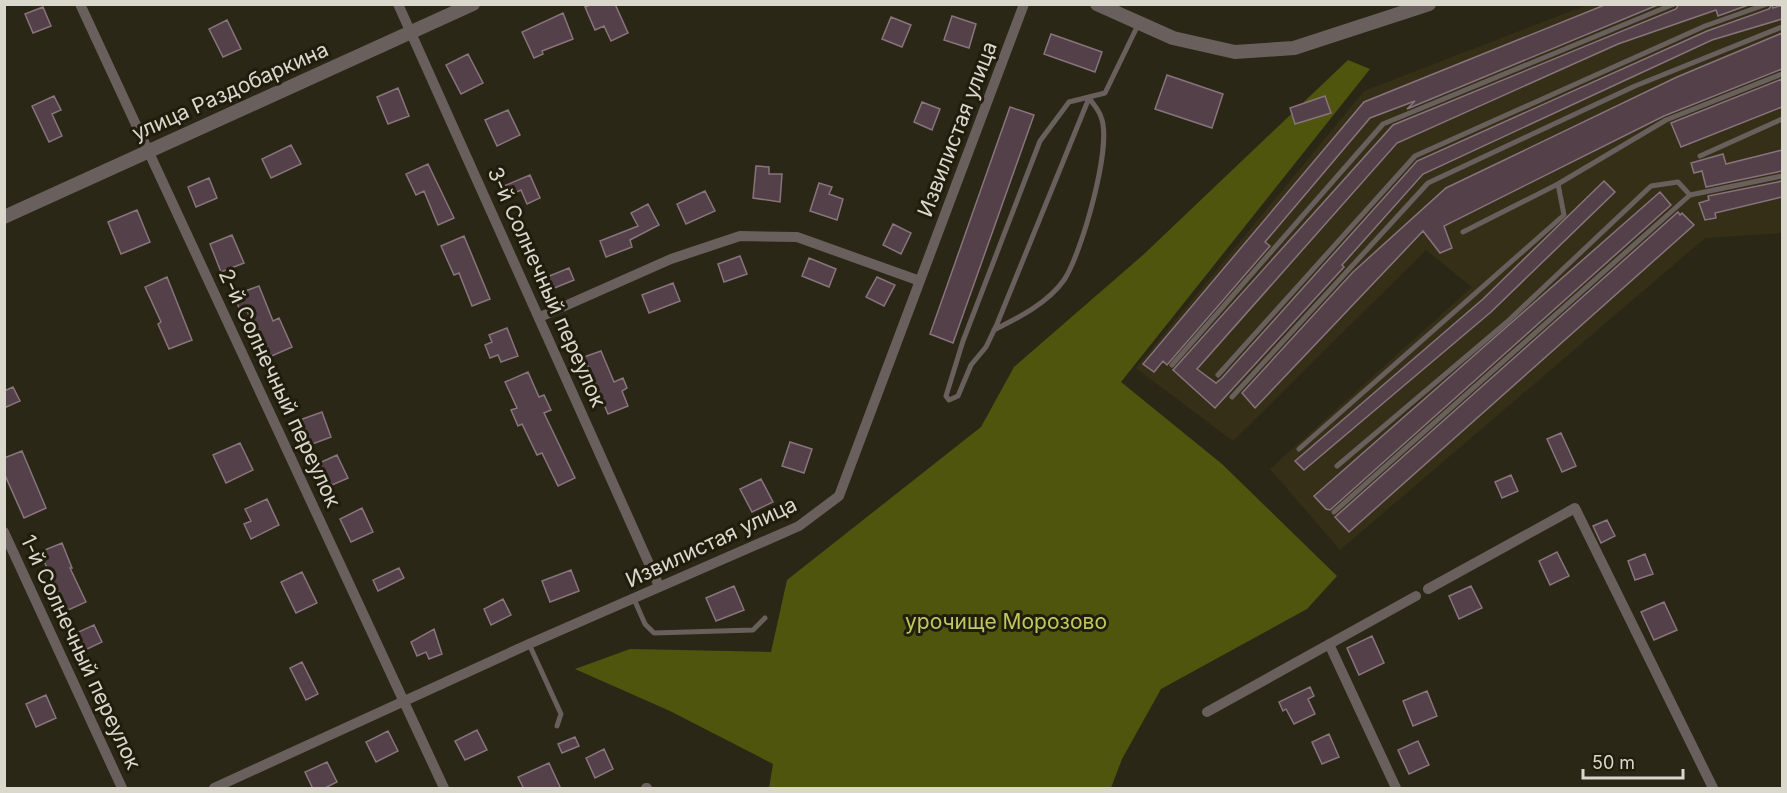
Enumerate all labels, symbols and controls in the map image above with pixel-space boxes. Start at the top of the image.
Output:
street label: улица Раздобаркина [128,36,332,146]
street label: Извилистая улица [912,38,1002,220]
street label: 3-й Солнечный переулок [483,163,612,412]
street label: 2-й Солнечный переулок [214,265,347,512]
street label: Извилистая улица [622,491,800,593]
street label: 1-й Солнечный переулок [16,531,147,774]
park label: урочище Морозово [905,609,1107,634]
scale bar [1583,742,1684,780]
text: 50 m [1592,752,1635,773]

